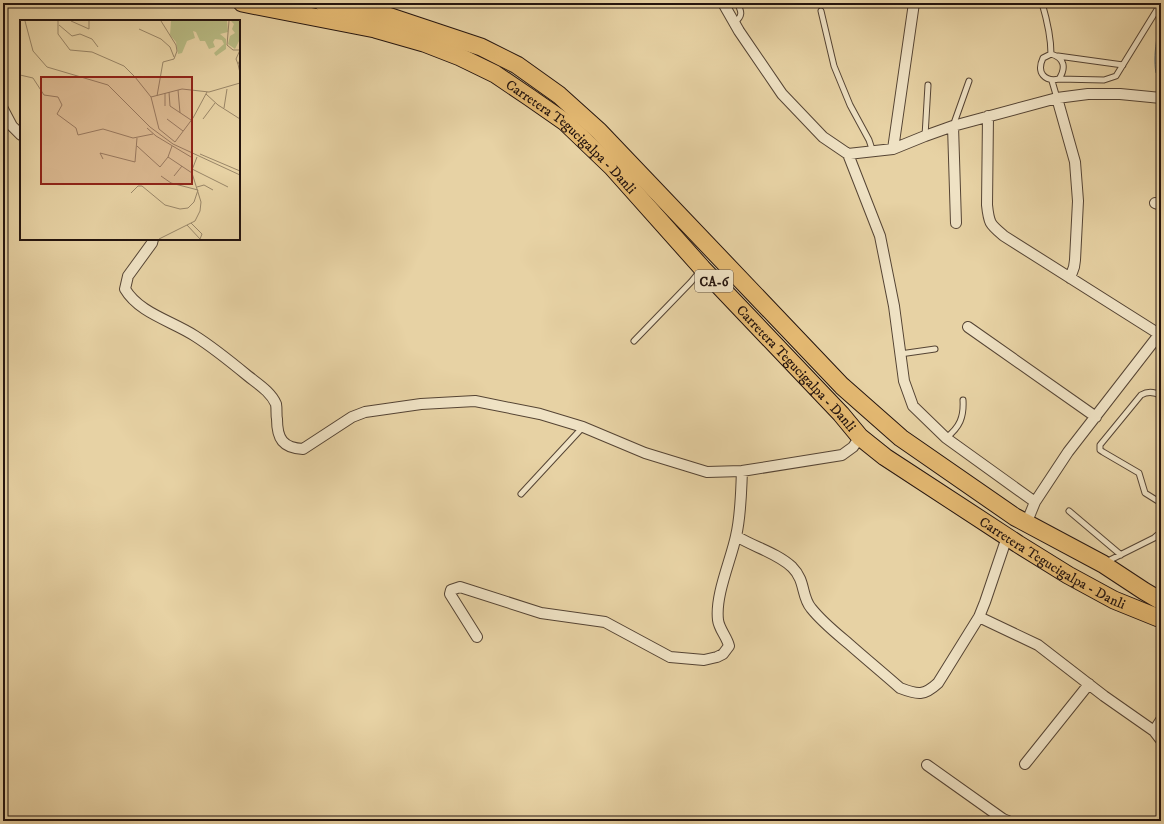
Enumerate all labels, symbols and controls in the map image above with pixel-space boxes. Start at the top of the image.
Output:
inset map [20,20,240,240]
street label: Carretera Tegucigalpa - Danli [502,76,640,198]
road number: CA-6 [695,270,733,292]
street label: Carretera Tegucigalpa - Danli [732,302,860,436]
street label: Carretera Tegucigalpa - Danli [975,513,1128,614]

